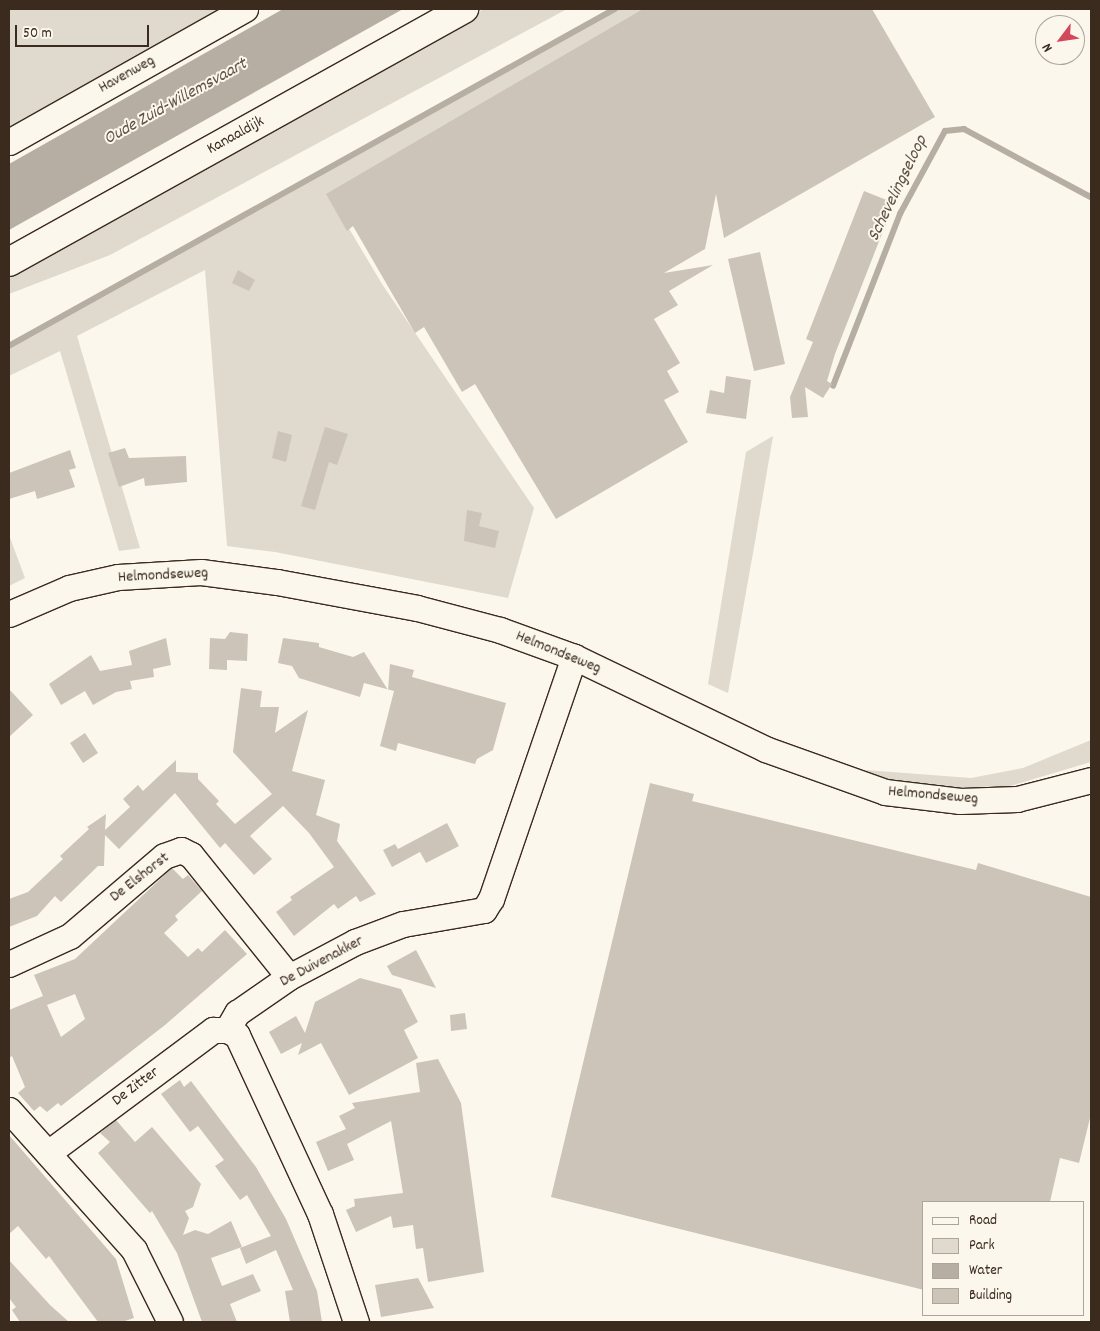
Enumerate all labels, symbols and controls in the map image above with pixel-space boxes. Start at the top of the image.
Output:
scale bar [18,15,151,47]
north arrow [1035,15,1085,65]
text: 50 m [23,23,52,45]
text: N [1038,39,1058,55]
street label: Havenweg [96,52,158,98]
water label: Oude Zuid-Willemsvaart [101,55,251,151]
street label: Kanaaldijk [204,113,268,159]
water label: Schevelingseloop [864,133,934,245]
street label: Helmondseweg [117,564,209,588]
street label: Helmondseweg [513,627,603,679]
street label: Helmondseweg [887,783,979,809]
street label: De Elshorst [107,849,173,907]
street label: De Duivenakker [277,932,367,992]
street label: De Zitter [109,1063,163,1111]
legend [922,1201,1085,1316]
text: Road [969,1210,997,1232]
text: Park [969,1235,995,1257]
text: Water [969,1260,1002,1282]
text: Building [969,1285,1012,1307]

